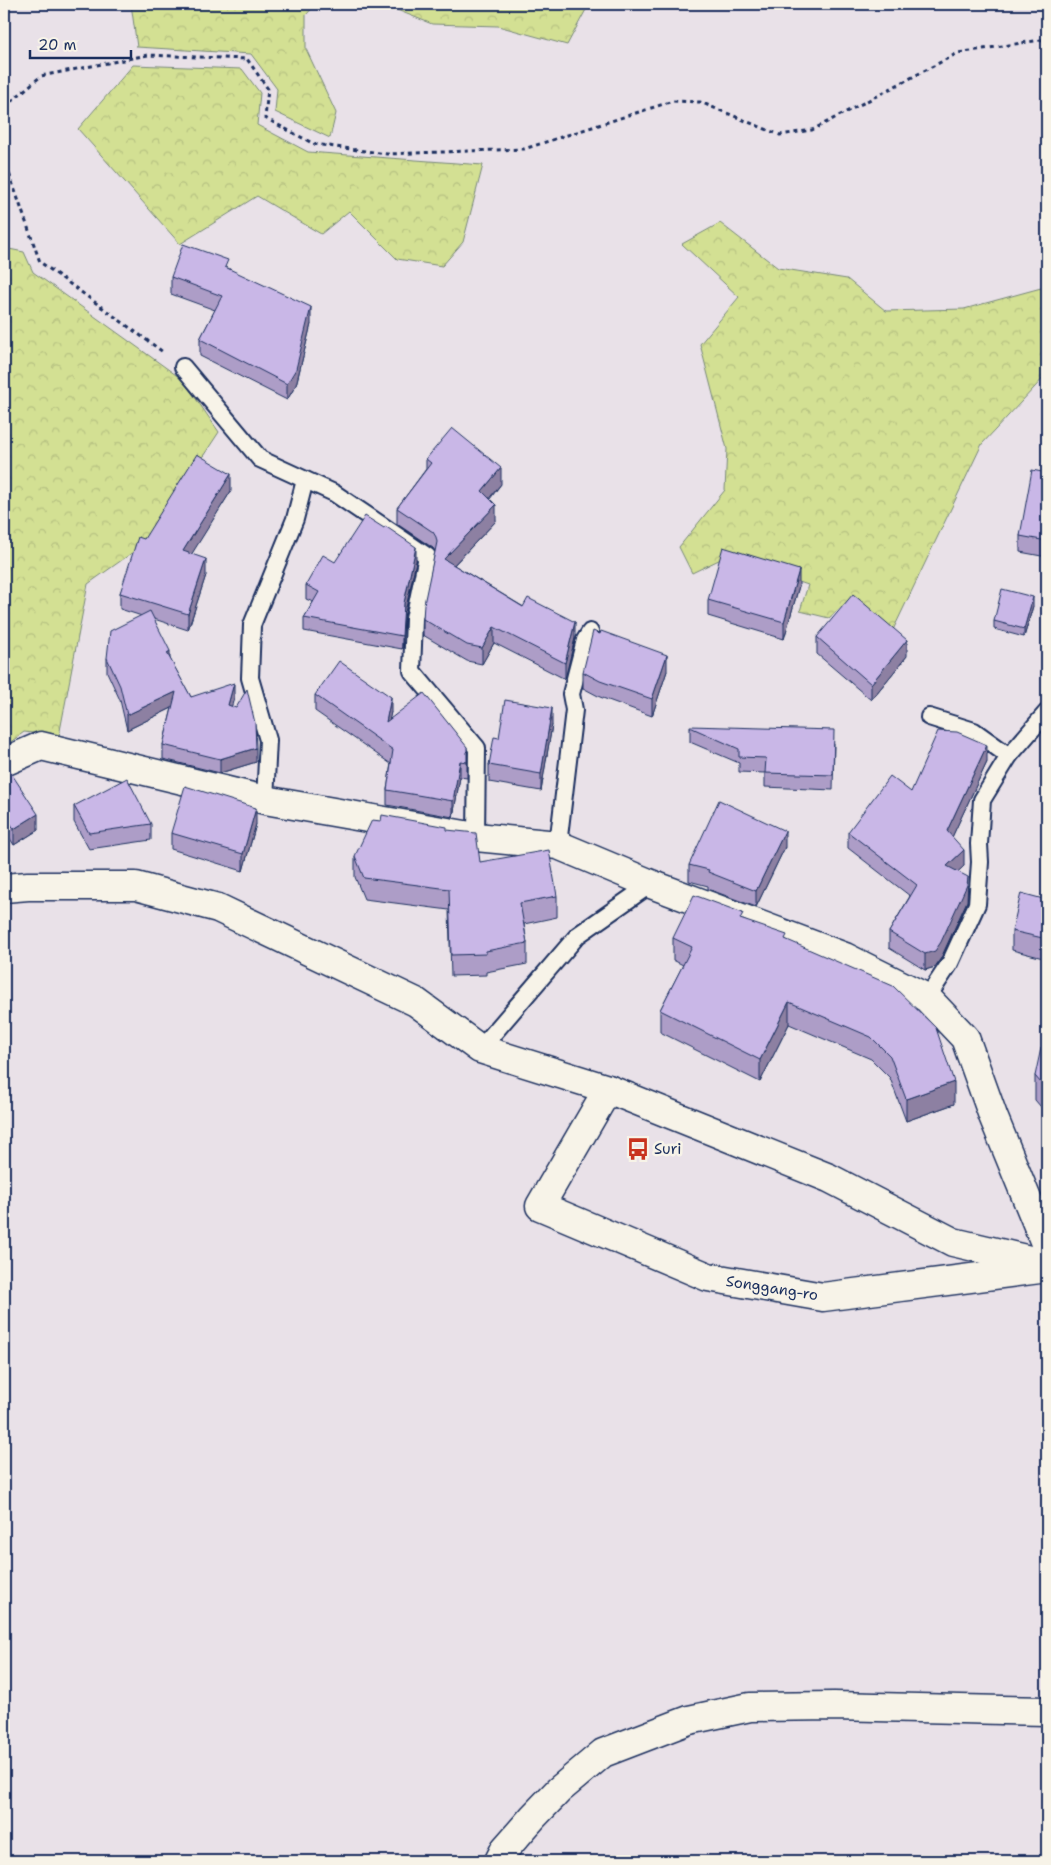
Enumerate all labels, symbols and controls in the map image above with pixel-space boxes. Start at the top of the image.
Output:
scale bar [30,28,131,60]
text: 20 m [38,35,77,55]
bus stop icon: Suri [625,1136,651,1162]
place label: Suri [654,1139,681,1159]
street label: Songgang-ro [724,1271,820,1305]

